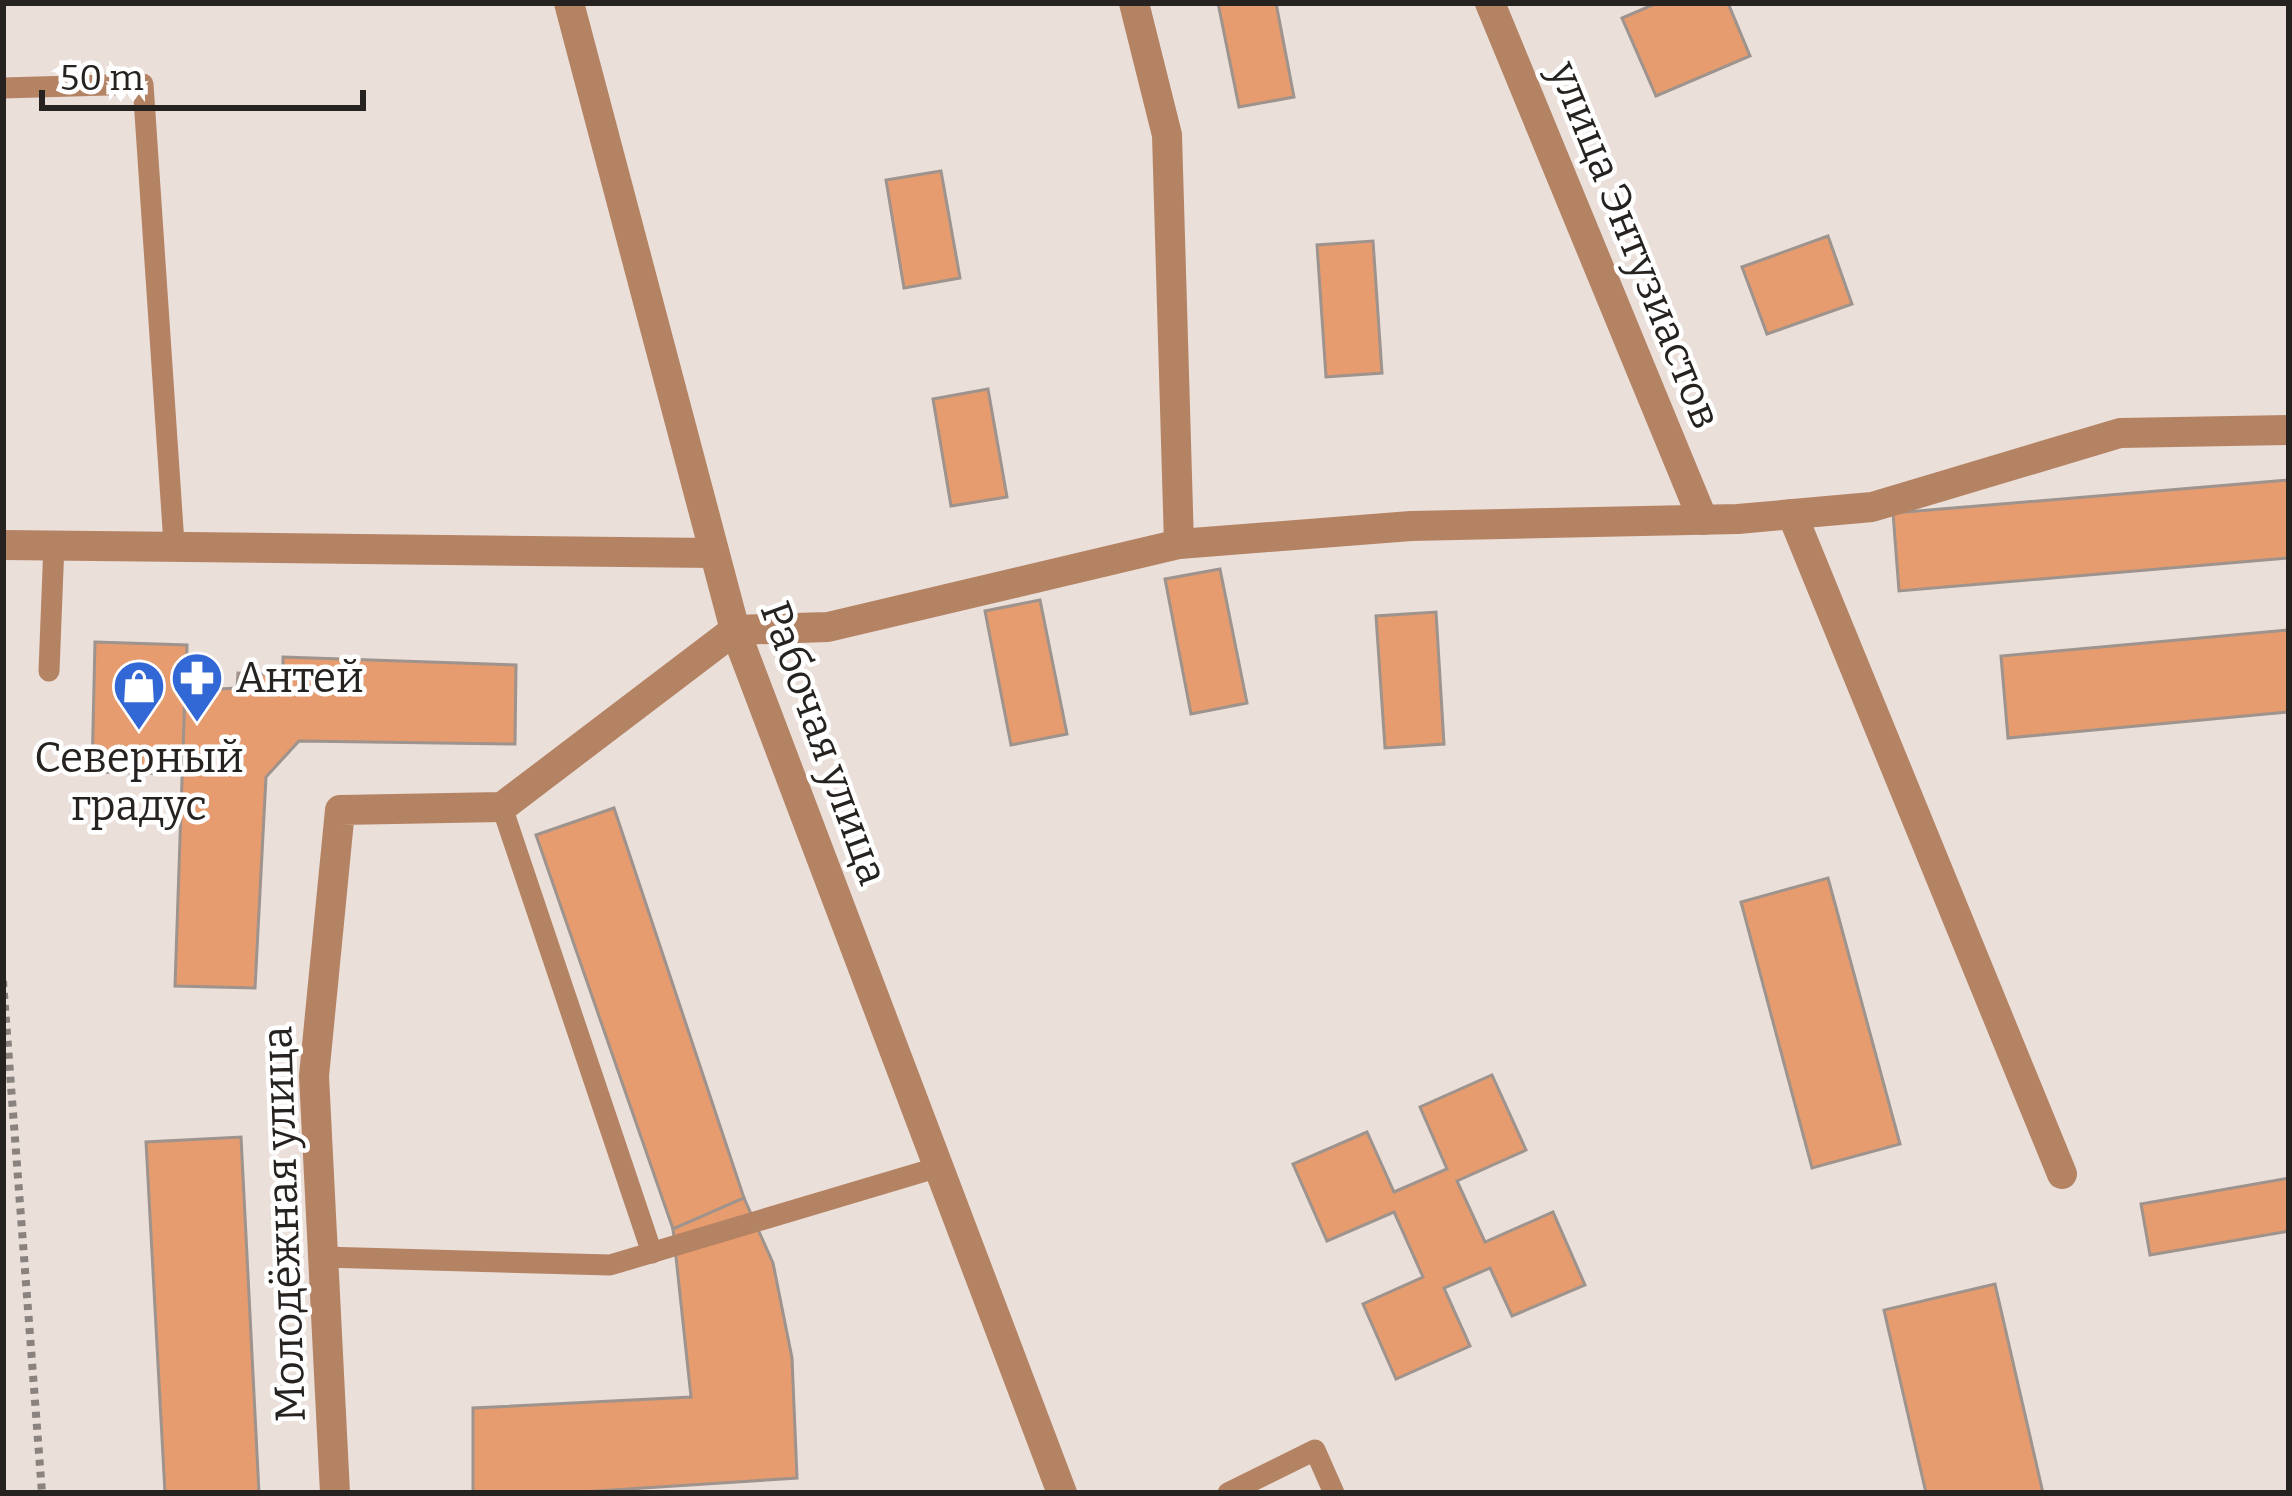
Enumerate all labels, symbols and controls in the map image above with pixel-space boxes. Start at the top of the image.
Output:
scale bar [42,36,363,110]
street label: улица Энтузиастов [1538,53,1731,436]
text: 50 m [60,56,144,100]
street label: Рабочая улица [750,595,898,891]
pharmacy icon: Антей [169,650,225,724]
place label: Антей [236,653,364,703]
shop icon: Северный градус [111,658,167,732]
place label: Северный градус [34,733,244,831]
street label: Молодёжная улица [252,1025,316,1423]

